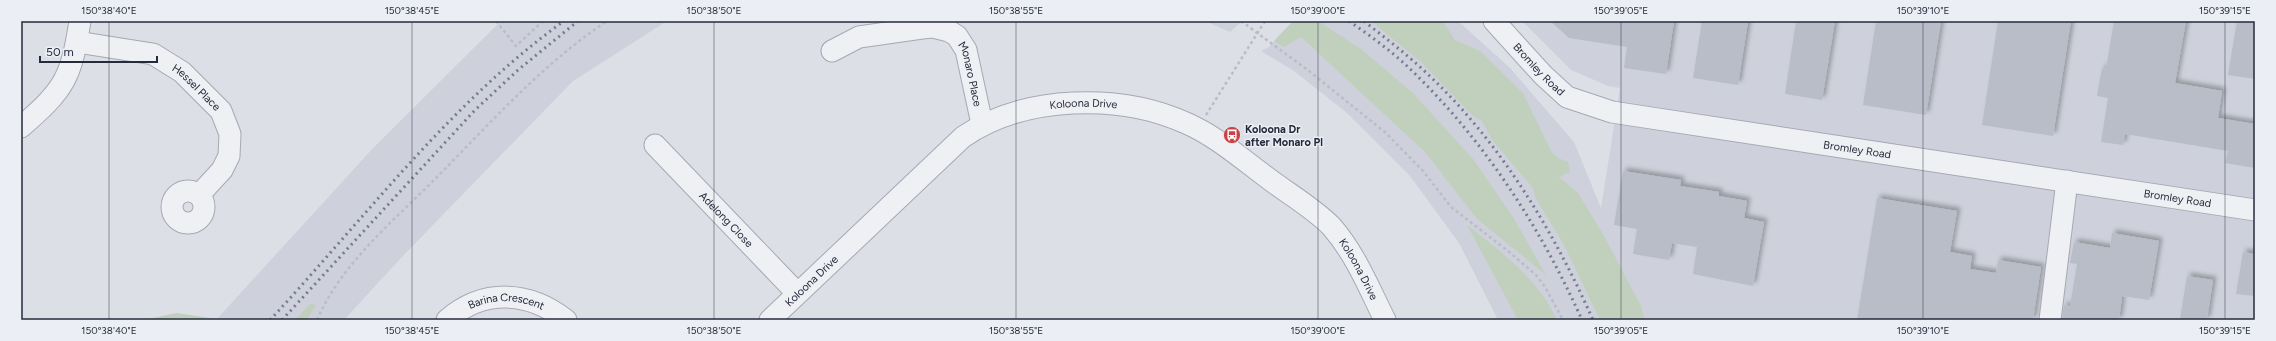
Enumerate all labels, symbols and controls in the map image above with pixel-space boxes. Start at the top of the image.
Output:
text: 150°38'40"E [81,4,137,17]
text: 150°38'45"E [385,4,439,17]
text: 150°38'50"E [687,4,741,17]
text: 150°38'55"E [989,4,1043,17]
text: 150°39'00"E [1290,4,1346,17]
text: 150°39'05"E [1594,4,1648,17]
text: 150°39'10"E [1897,4,1949,17]
text: 150°39'15"E [2199,4,2251,17]
scale bar [40,38,157,64]
street label: Monaro Place [956,39,985,108]
street label: Bromley Road [1511,40,1567,98]
text: 50 m [46,45,74,59]
street label: Hessel Place [170,61,223,113]
street label: Koloona Drive [1049,96,1118,112]
place label: Koloona Dr after Monaro Pl [1245,123,1323,149]
bus stop icon: Koloona Dr after Monaro Pl [1222,125,1242,145]
street label: Bromley Road [1822,138,1892,161]
street label: Bromley Road [2143,187,2212,210]
street label: Adelong Close [697,189,756,250]
street label: Koloona Drive [1336,236,1381,302]
street label: Koloona Drive [782,253,841,309]
street label: Barina Crescent [466,291,547,312]
text: 150°38'40"E [81,324,137,337]
text: 150°38'45"E [385,324,439,337]
text: 150°38'50"E [687,324,741,337]
text: 150°38'55"E [989,324,1043,337]
text: 150°39'00"E [1290,324,1346,337]
text: 150°39'05"E [1594,324,1648,337]
text: 150°39'10"E [1897,324,1949,337]
text: 150°39'15"E [2199,324,2251,337]

